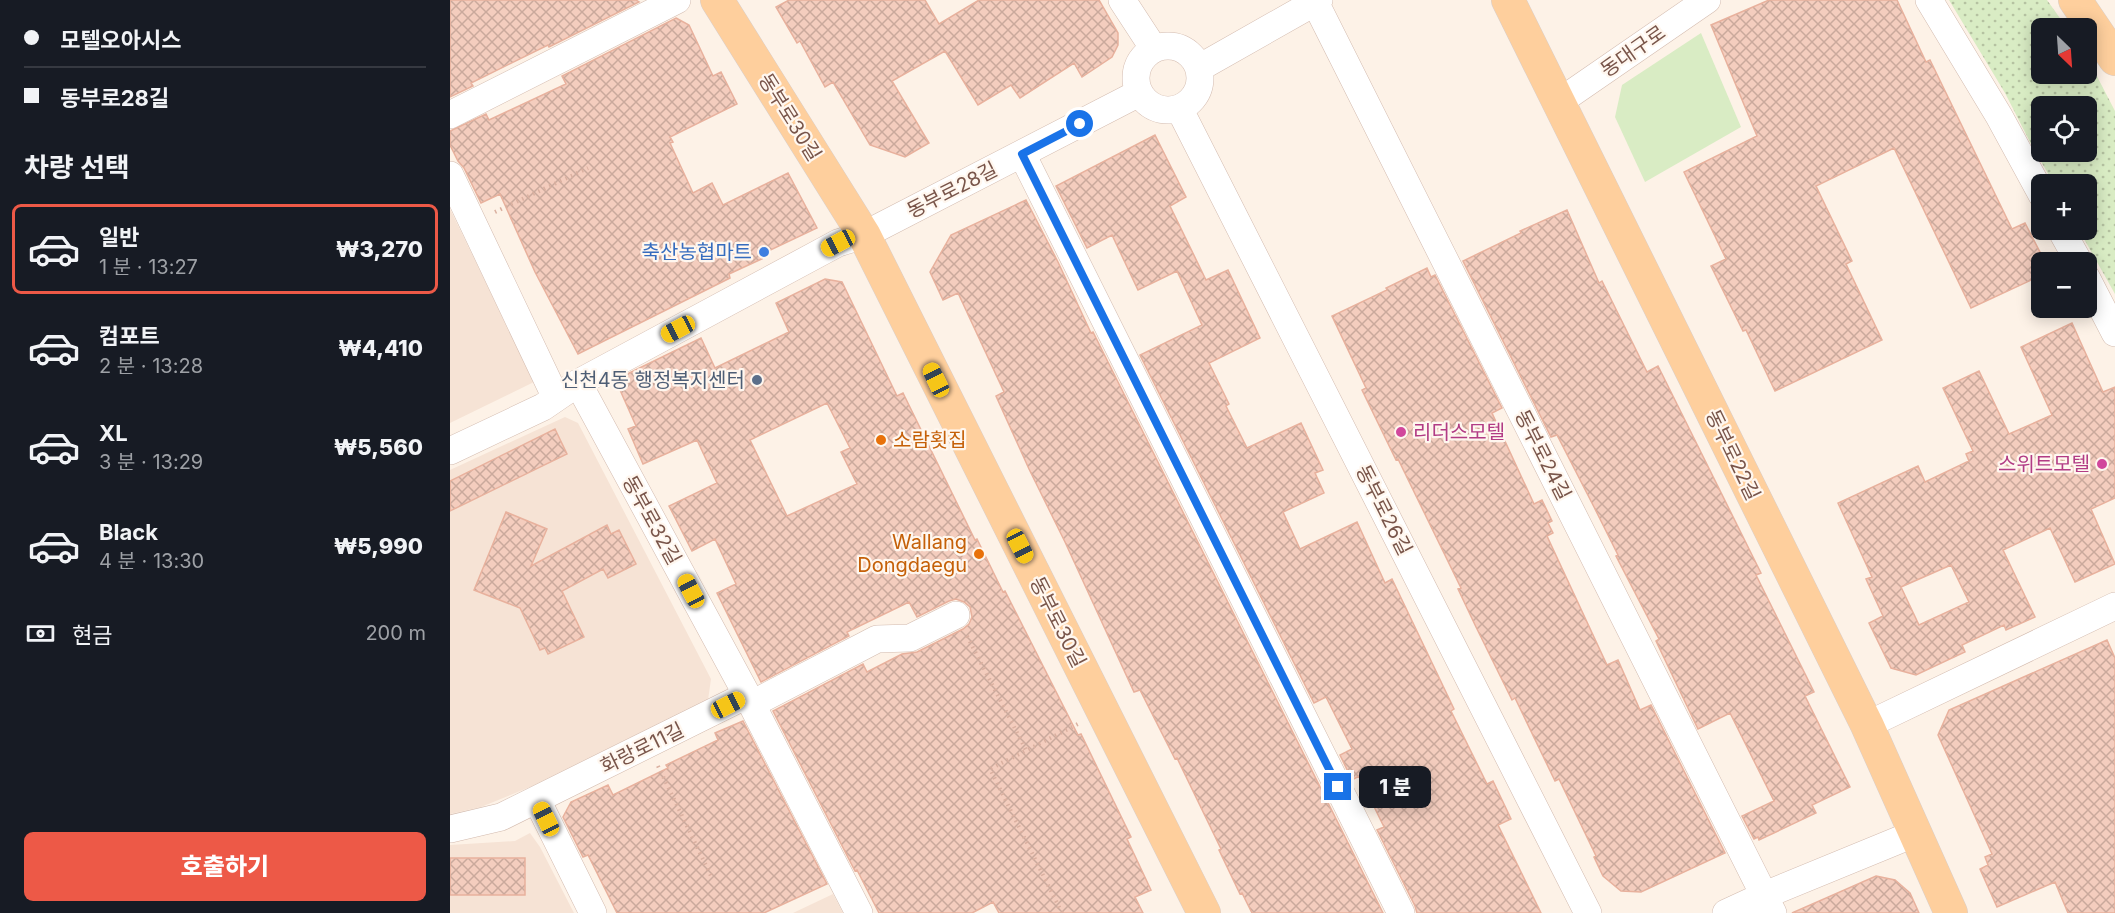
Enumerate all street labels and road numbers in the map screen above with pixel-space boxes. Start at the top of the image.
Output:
street label: 동대구로 [1596,20,1670,82]
street label: 동부로30길 [754,69,826,165]
street label: 동부로28길 [903,157,1001,223]
street label: 동부로24길 [1510,406,1576,504]
street label: 동부로22길 [1701,406,1765,504]
street label: 동부로26길 [1351,461,1417,559]
street label: 동부로32길 [618,471,686,569]
street label: 동부로30길 [1025,573,1091,671]
street label: 화랑로11길 [596,718,688,778]

